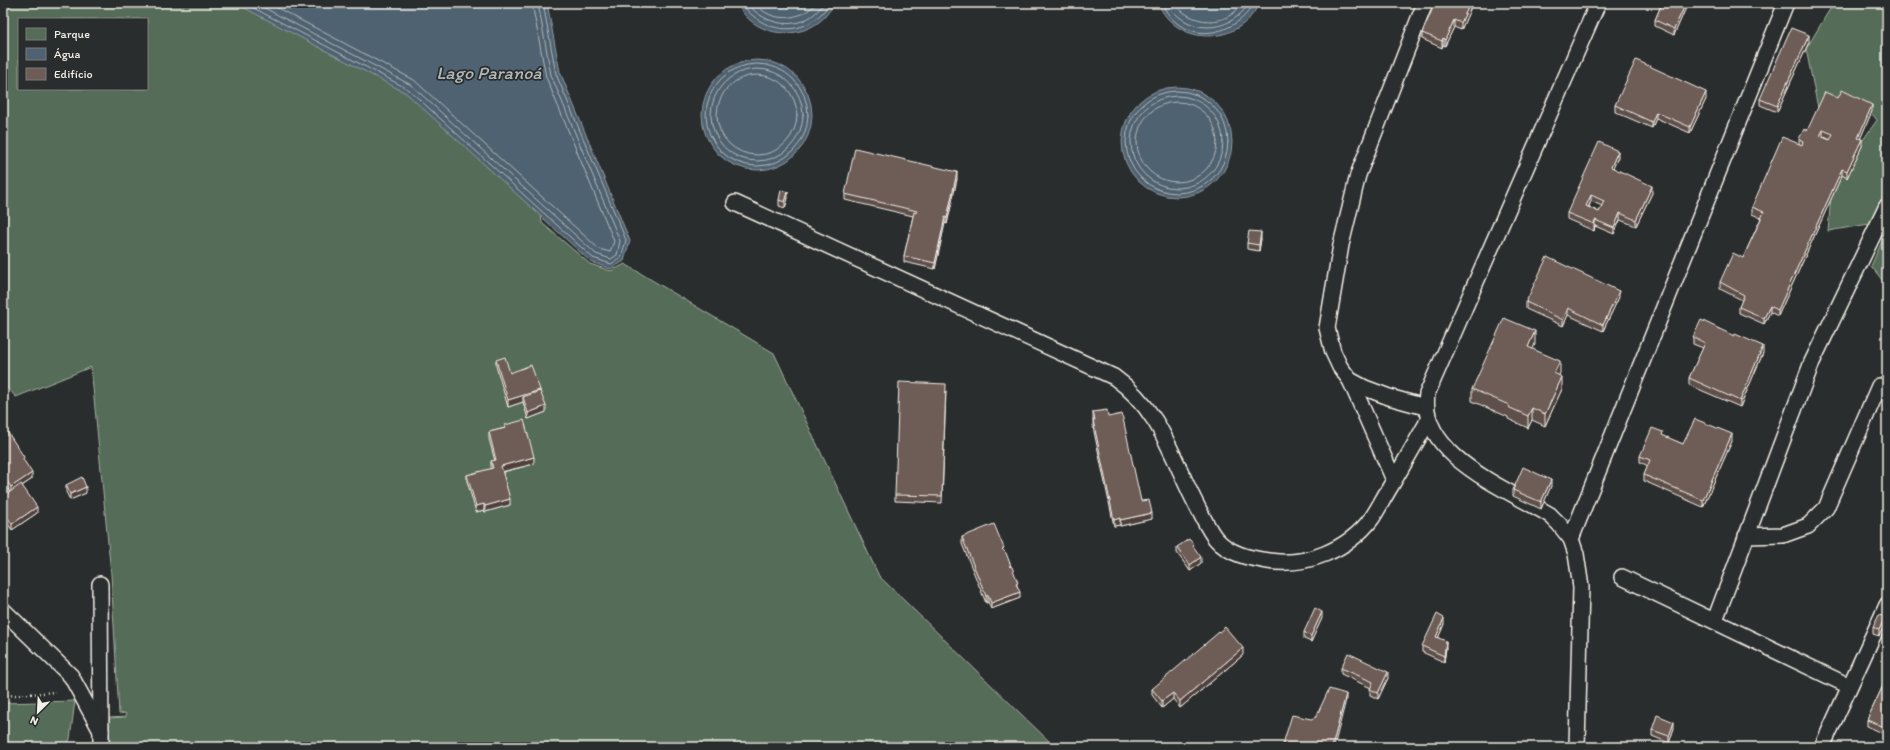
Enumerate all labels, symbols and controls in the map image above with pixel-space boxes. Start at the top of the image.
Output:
legend [18,18,148,90]
text: Parque [54,27,90,41]
text: Água [54,47,80,61]
water label: Lago Paranoá [436,62,542,84]
text: Edifício [54,67,93,81]
north arrow [18,692,58,732]
text: N [28,713,40,728]

